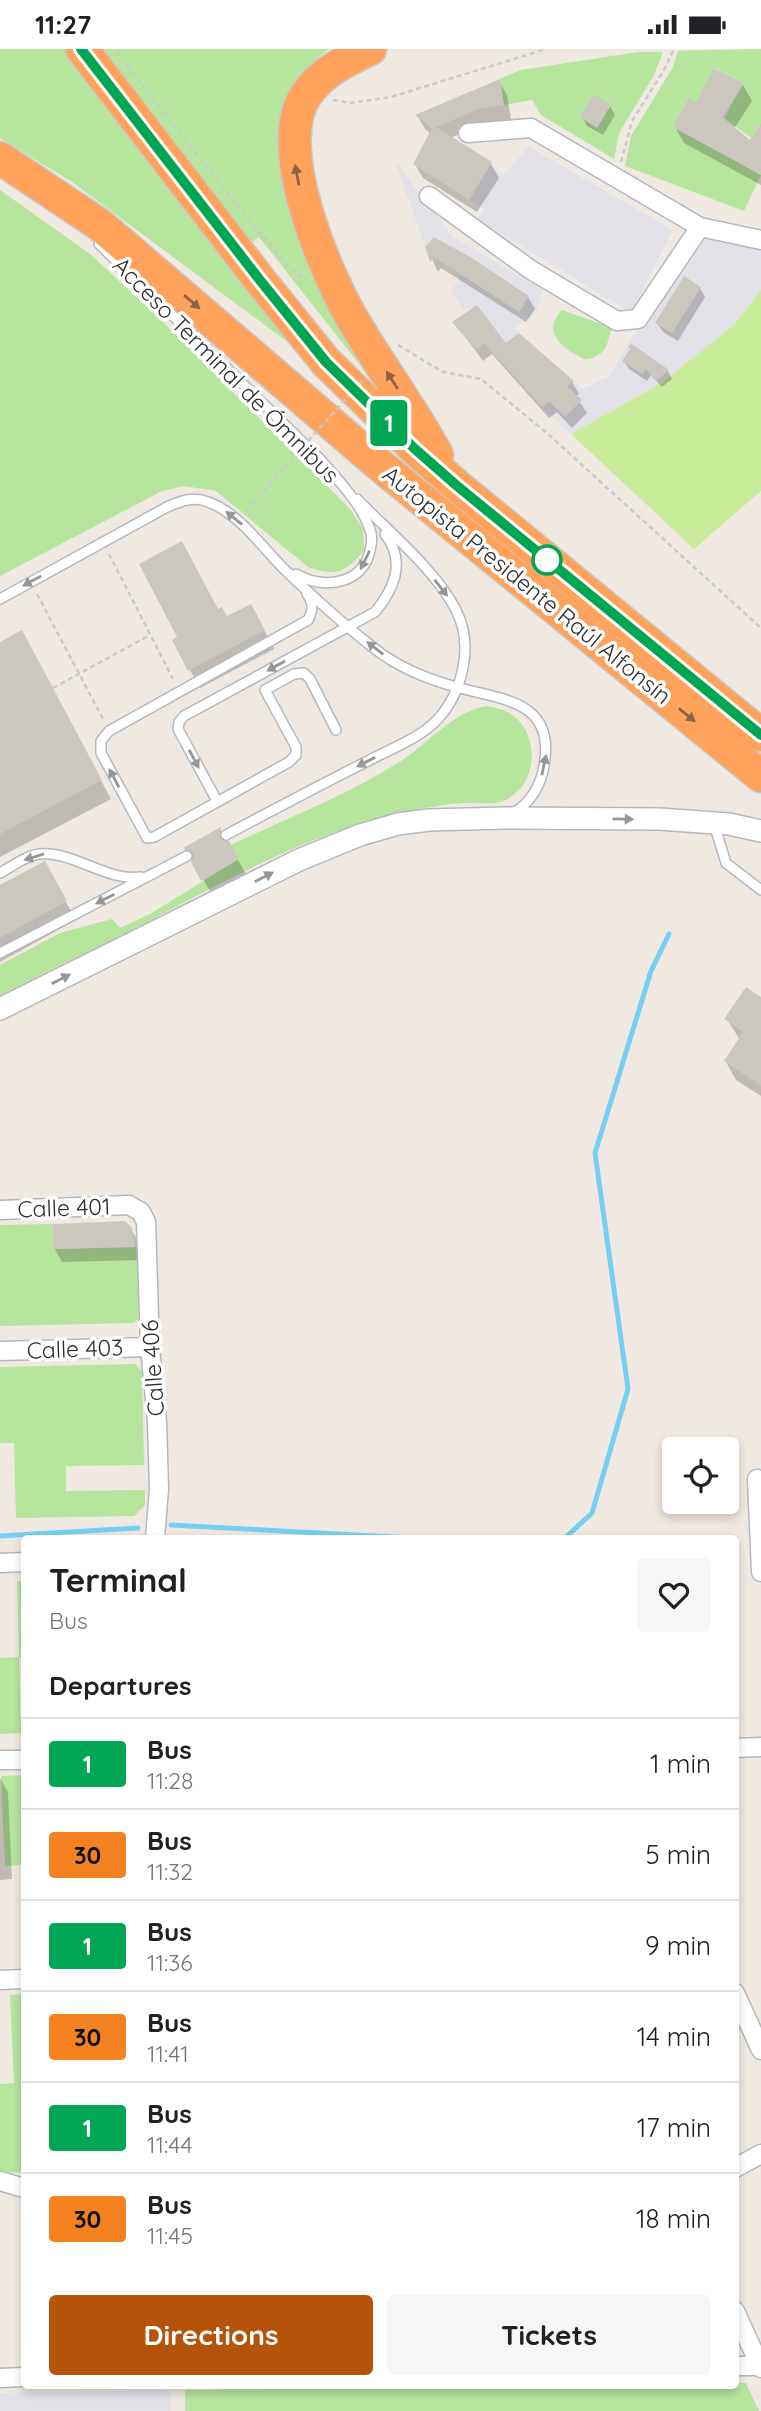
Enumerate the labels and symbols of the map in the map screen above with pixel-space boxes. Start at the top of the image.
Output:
one-way arrow [291,164,302,186]
street label: Acceso Terminal de Ómnibus [107,250,346,489]
one-way arrow [183,294,201,310]
one-way arrow [385,371,398,390]
line badge: 1 [366,400,412,446]
street label: Autopista Presidente Raúl Alfonsín [377,459,677,710]
one-way arrow [225,511,243,526]
unlabelled marker [532,545,562,575]
one-way arrow [359,549,371,570]
one-way arrow [22,575,42,587]
one-way arrow [433,578,448,596]
one-way arrow [366,642,384,656]
one-way arrow [266,660,286,672]
one-way arrow [677,707,695,722]
one-way arrow [188,749,200,769]
one-way arrow [538,754,549,776]
one-way arrow [356,756,376,767]
one-way arrow [108,769,120,788]
one-way arrow [612,813,634,825]
one-way arrow [23,853,44,863]
one-way arrow [254,871,274,882]
one-way arrow [95,893,115,904]
one-way arrow [51,973,71,984]
street label: Calle 401 [17,1191,111,1224]
street label: Calle 406 [135,1319,170,1417]
street label: Calle 403 [26,1332,124,1365]

